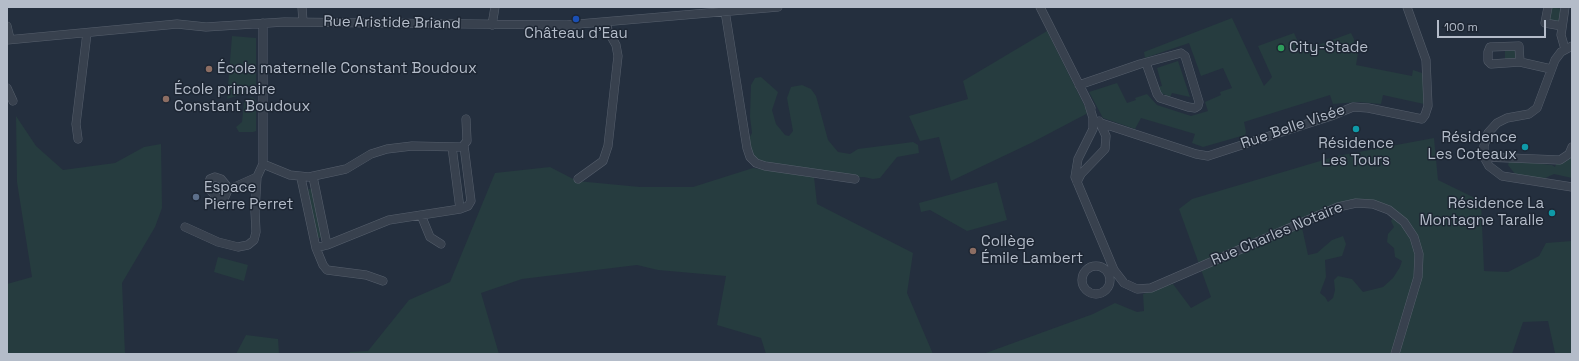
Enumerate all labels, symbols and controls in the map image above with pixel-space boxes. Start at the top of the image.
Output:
scale bar [1439,12,1548,38]
street label: Rue Aristide Briand [323,13,461,33]
marker: Château d'Eau [571,14,581,24]
text: 100 m [1444,19,1478,35]
place label: Château d'Eau [524,25,628,43]
place label: City-Stade [1289,39,1368,57]
marker: City-Stade [1276,43,1286,53]
place label: École maternelle Constant Boudoux [217,60,477,78]
marker: École maternelle Constant Boudoux [204,64,214,74]
place label: École primaire Constant Boudoux [174,81,310,116]
marker: École primaire Constant Boudoux [161,94,171,104]
street label: Rue Belle Visée [1239,101,1347,153]
marker: Résidence Les Tours [1351,124,1361,134]
place label: Résidence Les Coteaux [1428,129,1517,164]
place label: Résidence Les Tours [1318,135,1394,170]
marker: Résidence Les Coteaux [1520,142,1530,152]
place label: Espace Pierre Perret [204,179,294,214]
marker: Espace Pierre Perret [191,192,201,202]
place label: Résidence La Montagne Taralle [1420,195,1544,230]
street label: Rue Charles Notaire [1209,198,1345,270]
marker: Résidence La Montagne Taralle [1547,208,1557,218]
place label: Collège Émile Lambert [981,233,1083,268]
marker: Collège Émile Lambert [968,246,978,256]

